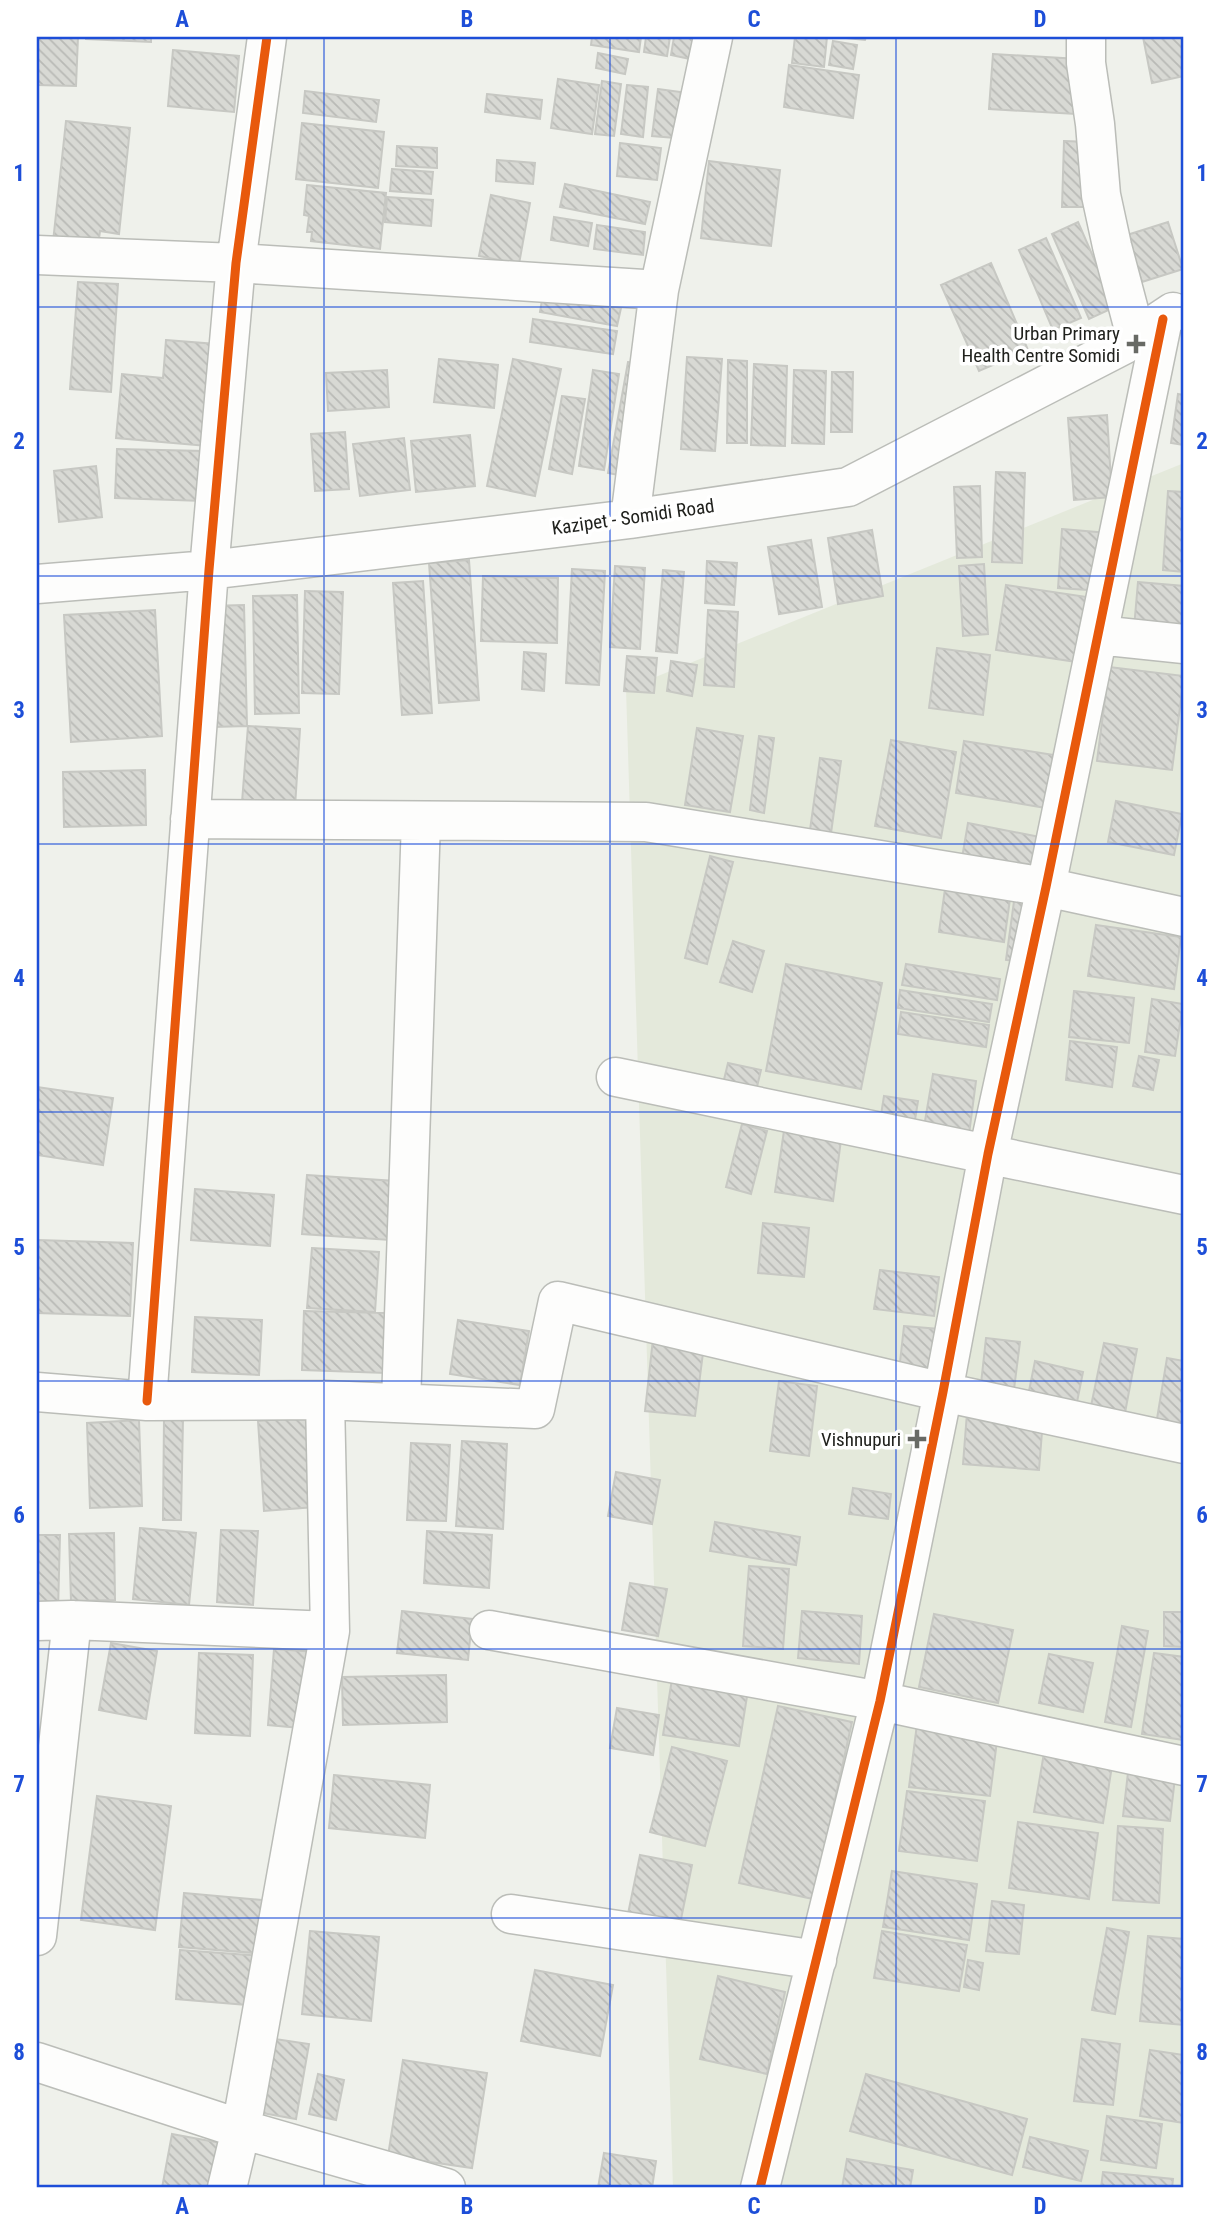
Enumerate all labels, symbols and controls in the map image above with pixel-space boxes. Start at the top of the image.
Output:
text: A [175,6,189,33]
text: B [461,6,473,33]
text: C [747,6,761,33]
text: D [1034,6,1047,33]
text: 1 [13,160,25,187]
text: 1 [1196,160,1208,187]
place label: Urban Primary Health Centre Somidi [961,322,1120,367]
marker: Urban Primary Health Centre Somidi [1126,334,1146,354]
text: 2 [13,428,25,455]
text: 2 [1196,428,1208,455]
street label: Kazipet - Somidi Road [550,494,716,540]
text: 3 [13,697,25,724]
text: 3 [1196,697,1208,724]
text: 4 [13,965,25,992]
text: 4 [1196,965,1208,992]
text: 5 [13,1234,25,1261]
text: 5 [1196,1234,1208,1261]
place label: Vishnupuri [821,1428,901,1451]
marker: Vishnupuri [907,1429,927,1449]
text: 6 [13,1502,25,1529]
text: 6 [1196,1502,1208,1529]
text: 7 [13,1771,25,1798]
text: 7 [1196,1771,1208,1798]
text: 8 [13,2039,25,2066]
text: 8 [1196,2039,1208,2066]
text: A [175,2193,189,2220]
text: B [461,2193,473,2220]
text: C [747,2193,761,2220]
text: D [1034,2193,1047,2220]

